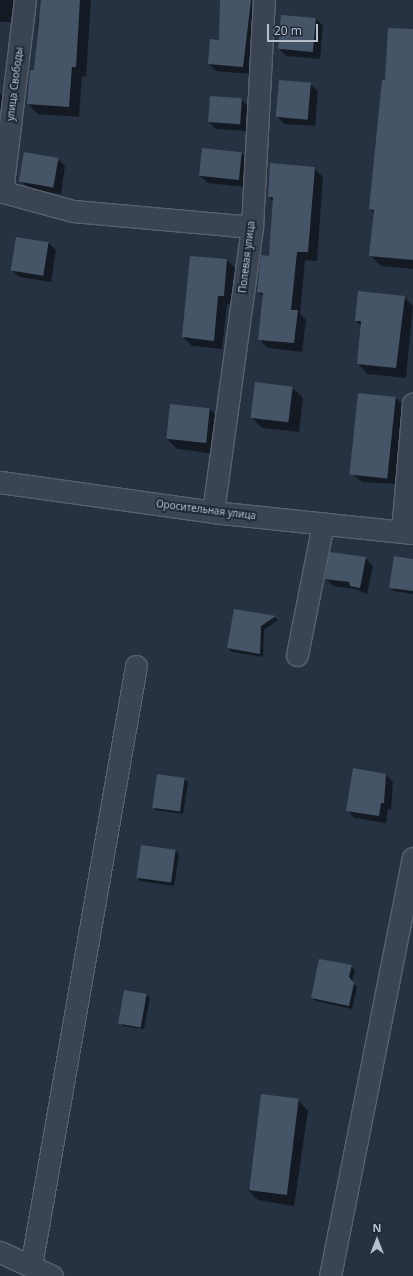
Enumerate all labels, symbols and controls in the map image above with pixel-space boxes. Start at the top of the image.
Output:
scale bar [269,16,320,42]
text: 20 m [274,22,302,39]
street label: улица Свободы [5,46,25,122]
street label: Полевая улица [237,220,257,294]
street label: Оросительная улица [155,498,257,522]
north arrow [357,1220,397,1260]
text: N [373,1220,381,1235]

